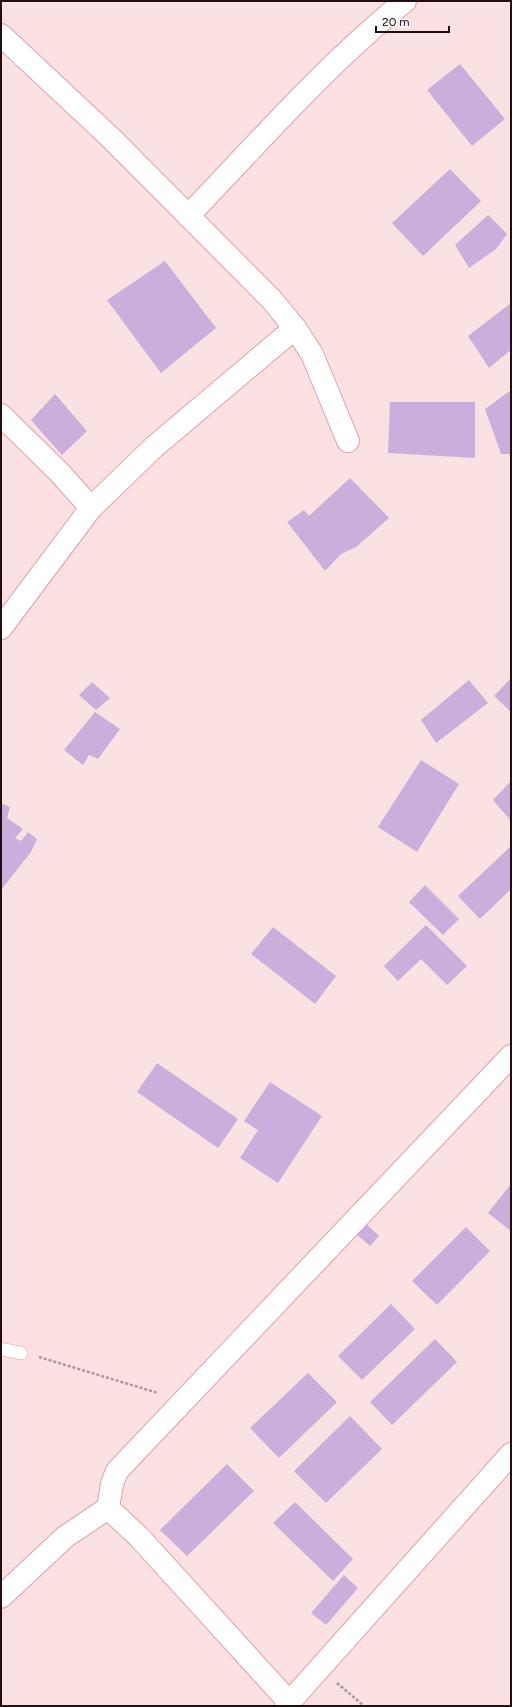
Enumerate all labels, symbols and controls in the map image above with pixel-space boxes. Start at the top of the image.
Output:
scale bar [376,8,449,34]
text: 20 m [382,15,410,29]

